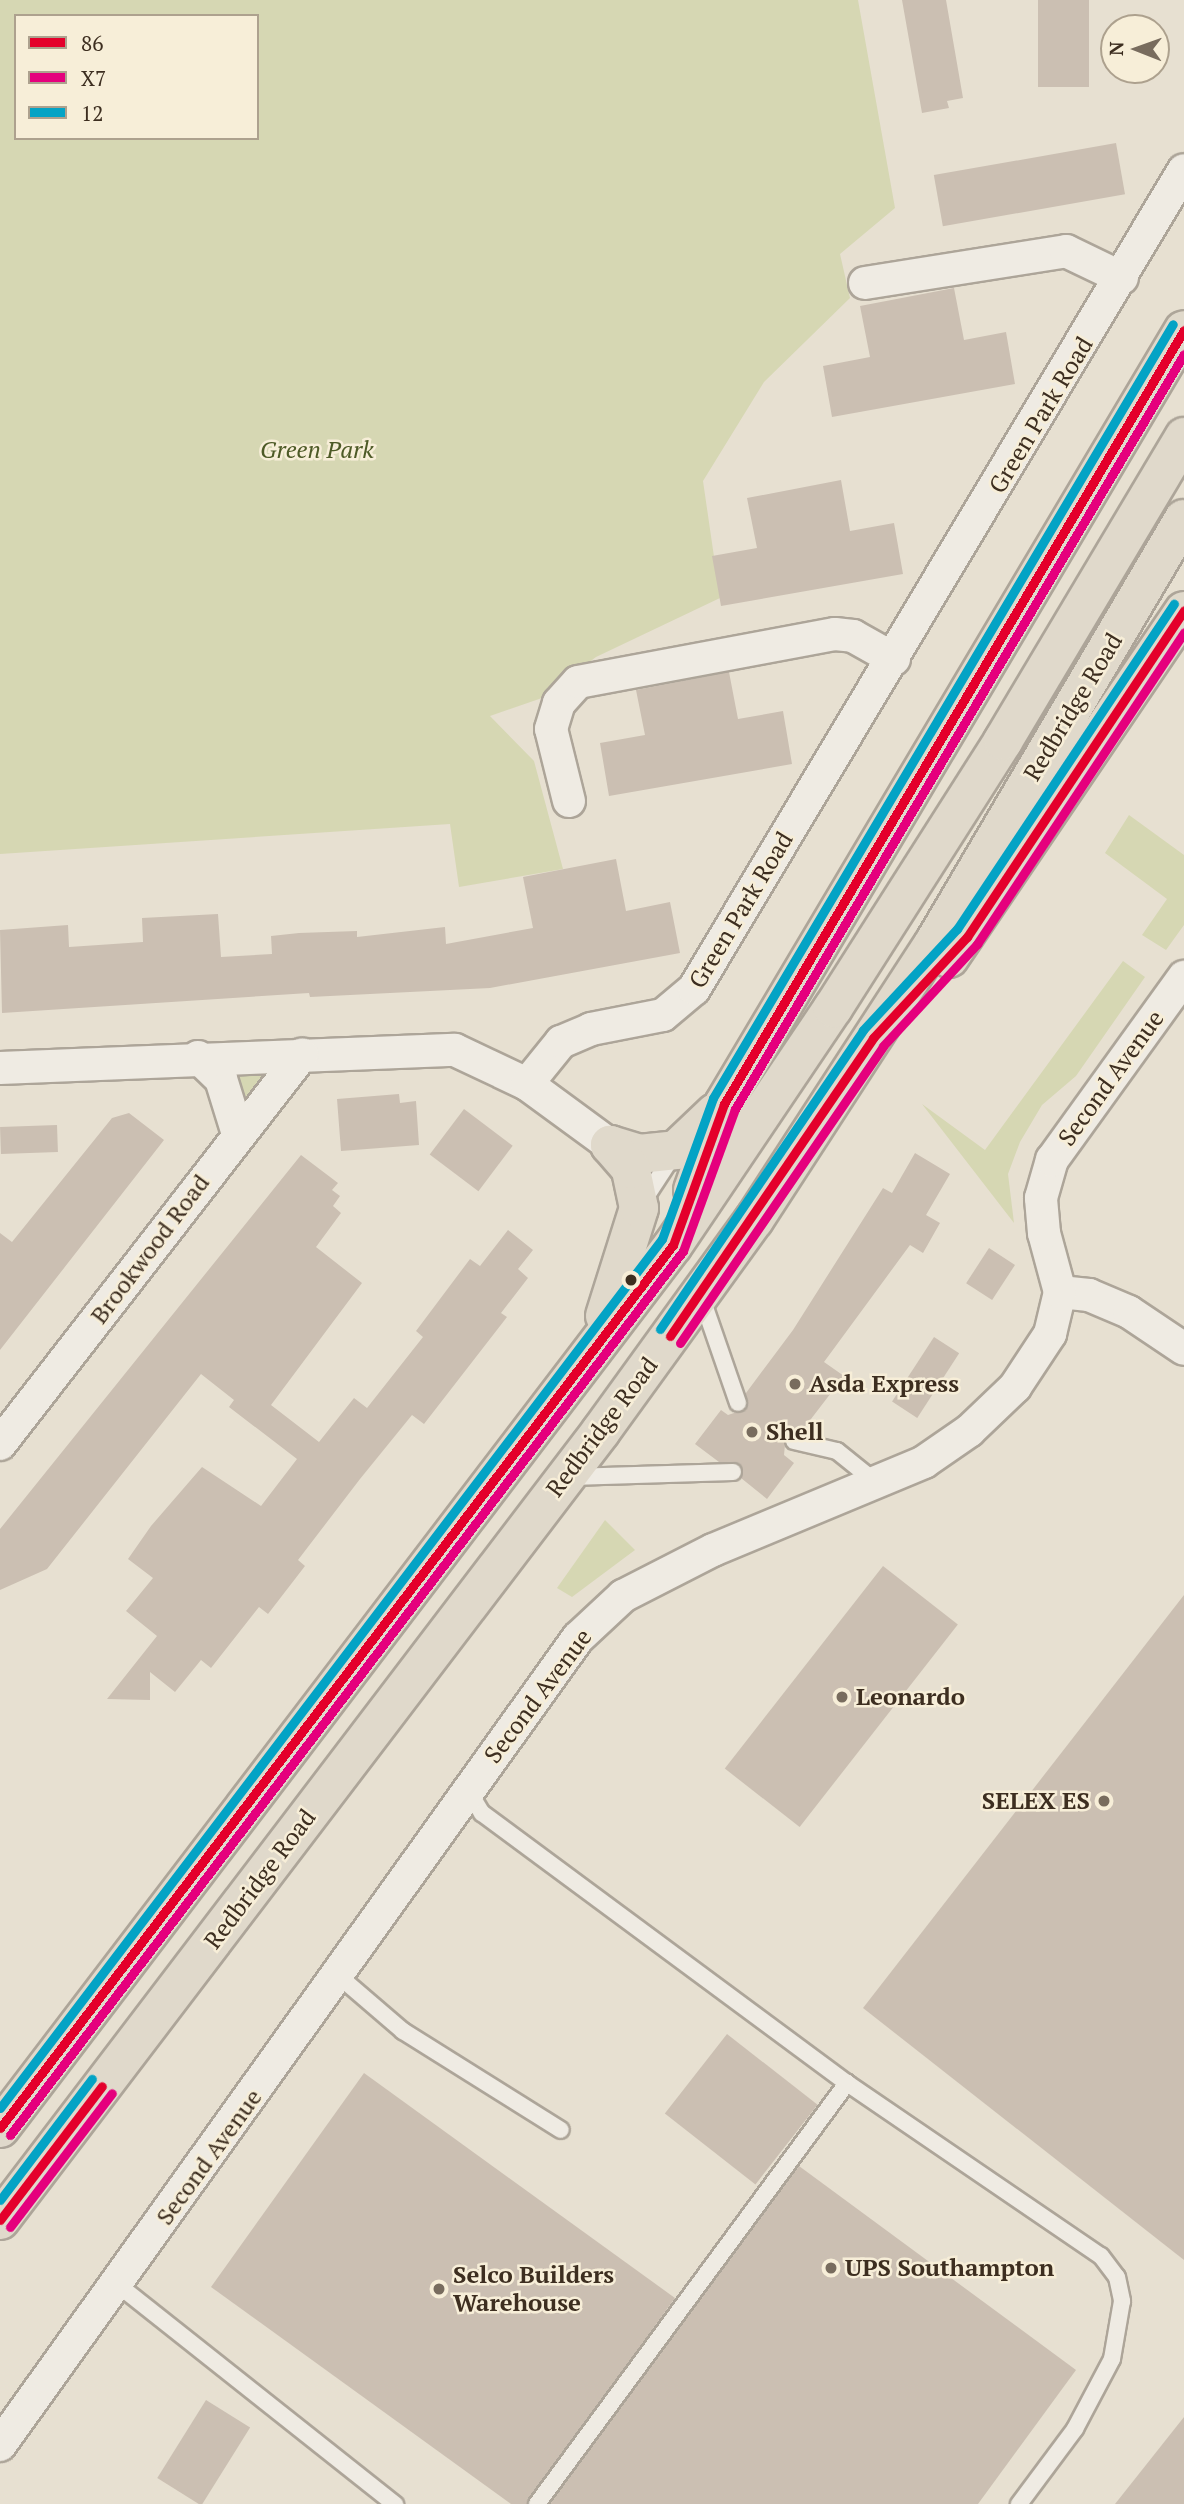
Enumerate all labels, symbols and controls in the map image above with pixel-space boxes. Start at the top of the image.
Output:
legend [14,14,259,140]
north arrow [1100,14,1170,84]
text: 86 [81,29,103,57]
text: N [1103,41,1128,56]
text: X7 [81,64,106,92]
text: 12 [81,99,103,127]
street label: Green Park Road [983,332,1099,498]
park label: Green Park [260,436,374,464]
street label: Redbridge Road [1018,628,1128,786]
street label: Green Park Road [683,827,799,993]
street label: Second Avenue [1052,1004,1170,1152]
street label: Brookwood Road [85,1169,215,1329]
unlabelled marker [624,1273,638,1287]
street label: Redbridge Road [540,1352,664,1502]
place label: Asda Express [809,1370,959,1398]
marker: Asda Express [787,1376,803,1392]
place label: Shell [766,1418,824,1446]
marker: Shell [744,1424,760,1440]
street label: Second Avenue [478,1623,598,1769]
place label: Leonardo [856,1683,965,1711]
marker: Leonardo [834,1689,850,1705]
place label: SELEX ES [982,1787,1090,1815]
marker: SELEX ES [1096,1793,1112,1809]
street label: Redbridge Road [198,1804,322,1954]
street label: Second Avenue [150,2083,268,2231]
place label: UPS Southampton [845,2254,1054,2282]
marker: UPS Southampton [823,2260,839,2276]
place label: Selco Builders Warehouse [453,2261,614,2317]
marker: Selco Builders Warehouse [431,2281,447,2297]

